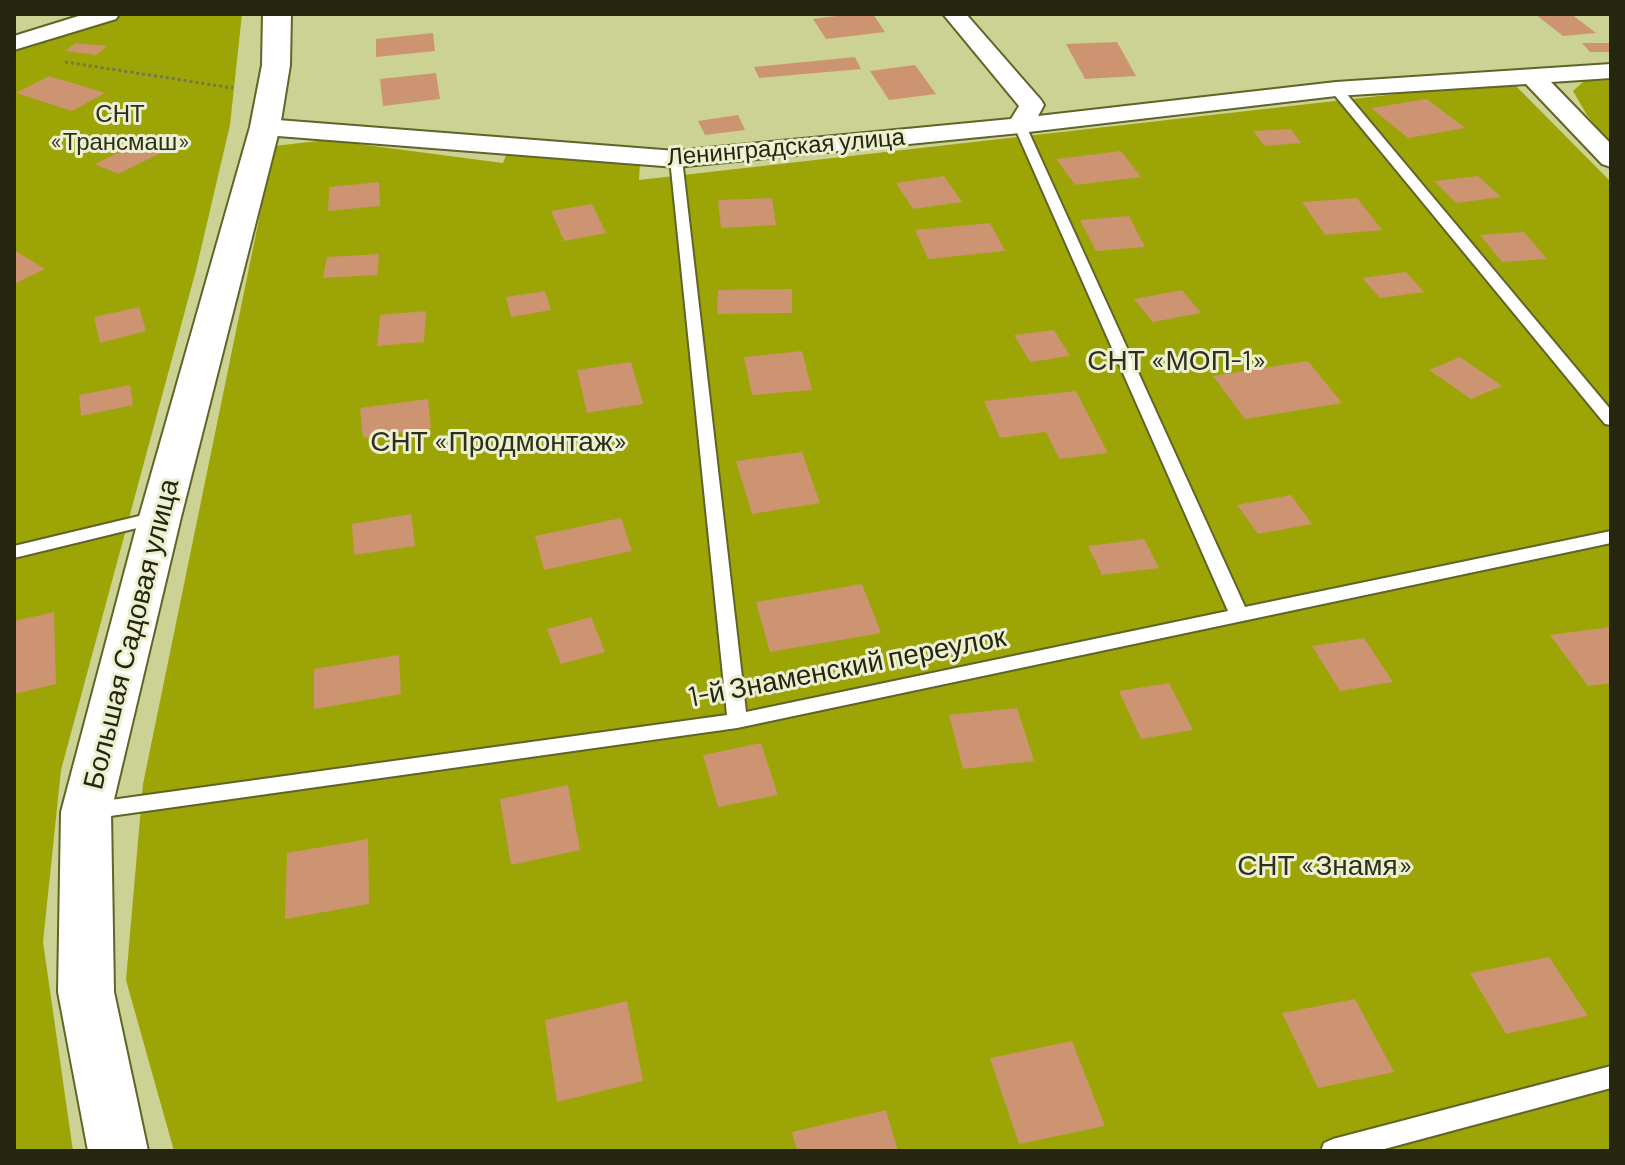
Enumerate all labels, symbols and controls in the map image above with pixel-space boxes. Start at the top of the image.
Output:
park label: СНТ «Трансмаш» [50,100,190,156]
street label: Ленинградская улица [666,122,906,172]
park label: СНТ «МОП-1» [1087,344,1267,378]
park label: СНТ «Продмонтаж» [370,425,628,459]
street label: Большая Садовая улица [76,475,186,793]
street label: 1-й Знаменский переулок [685,620,1009,714]
park label: СНТ «Знамя» [1237,849,1413,883]

